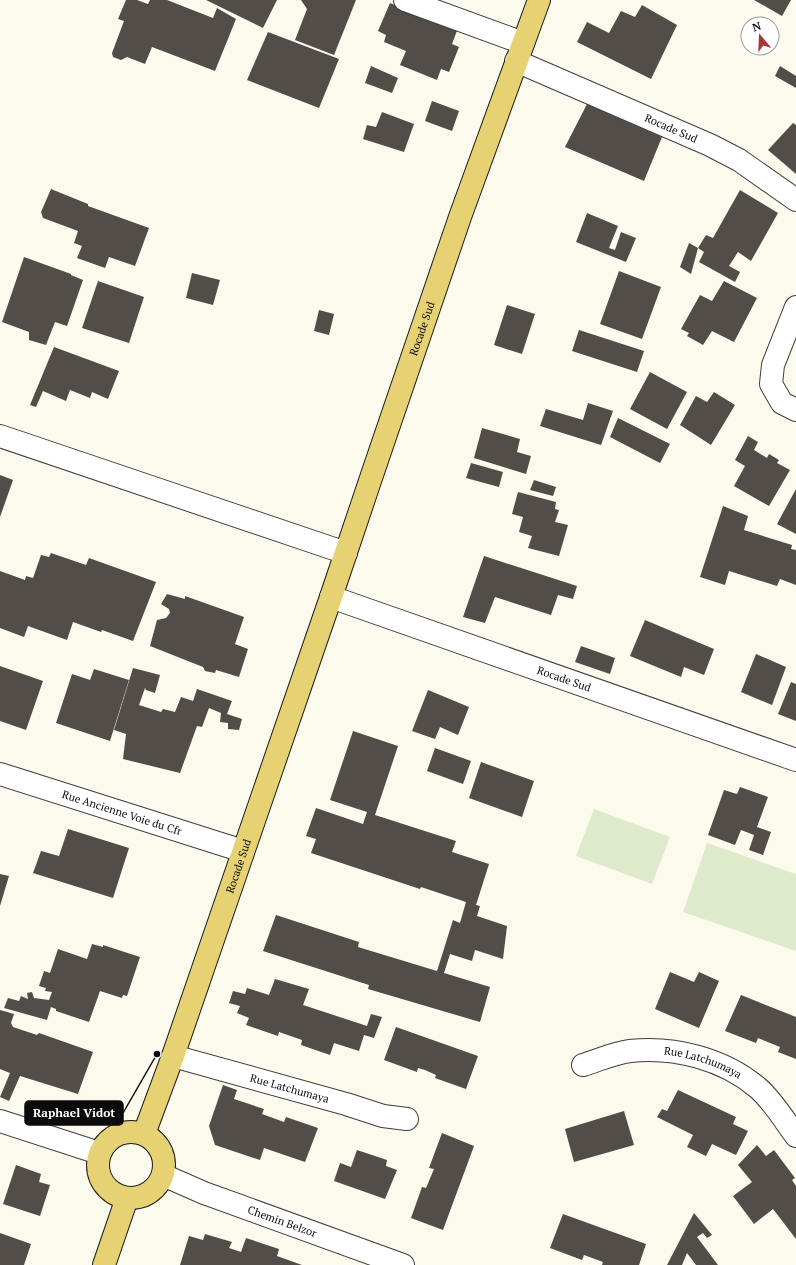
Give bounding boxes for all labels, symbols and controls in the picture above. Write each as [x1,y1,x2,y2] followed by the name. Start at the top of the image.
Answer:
[740,16,780,56] north arrow
[751,18,764,35] text: N
[642,111,700,146] street label: Rocade Sud
[406,300,438,358] street label: Rocade Sud
[535,663,593,695] street label: Rocade Sud
[60,787,184,838] street label: Rue Ancienne Voie du Cfr
[223,837,254,895] street label: Rocade Sud
[663,1044,745,1082] street label: Rue Latchumaya
[249,1071,331,1106] street label: Rue Latchumaya
[25,1101,123,1125] callout: Raphael Vidot
[33,1105,115,1120] text: Raphael Vidot
[246,1202,319,1240] street label: Chemin Belzor

